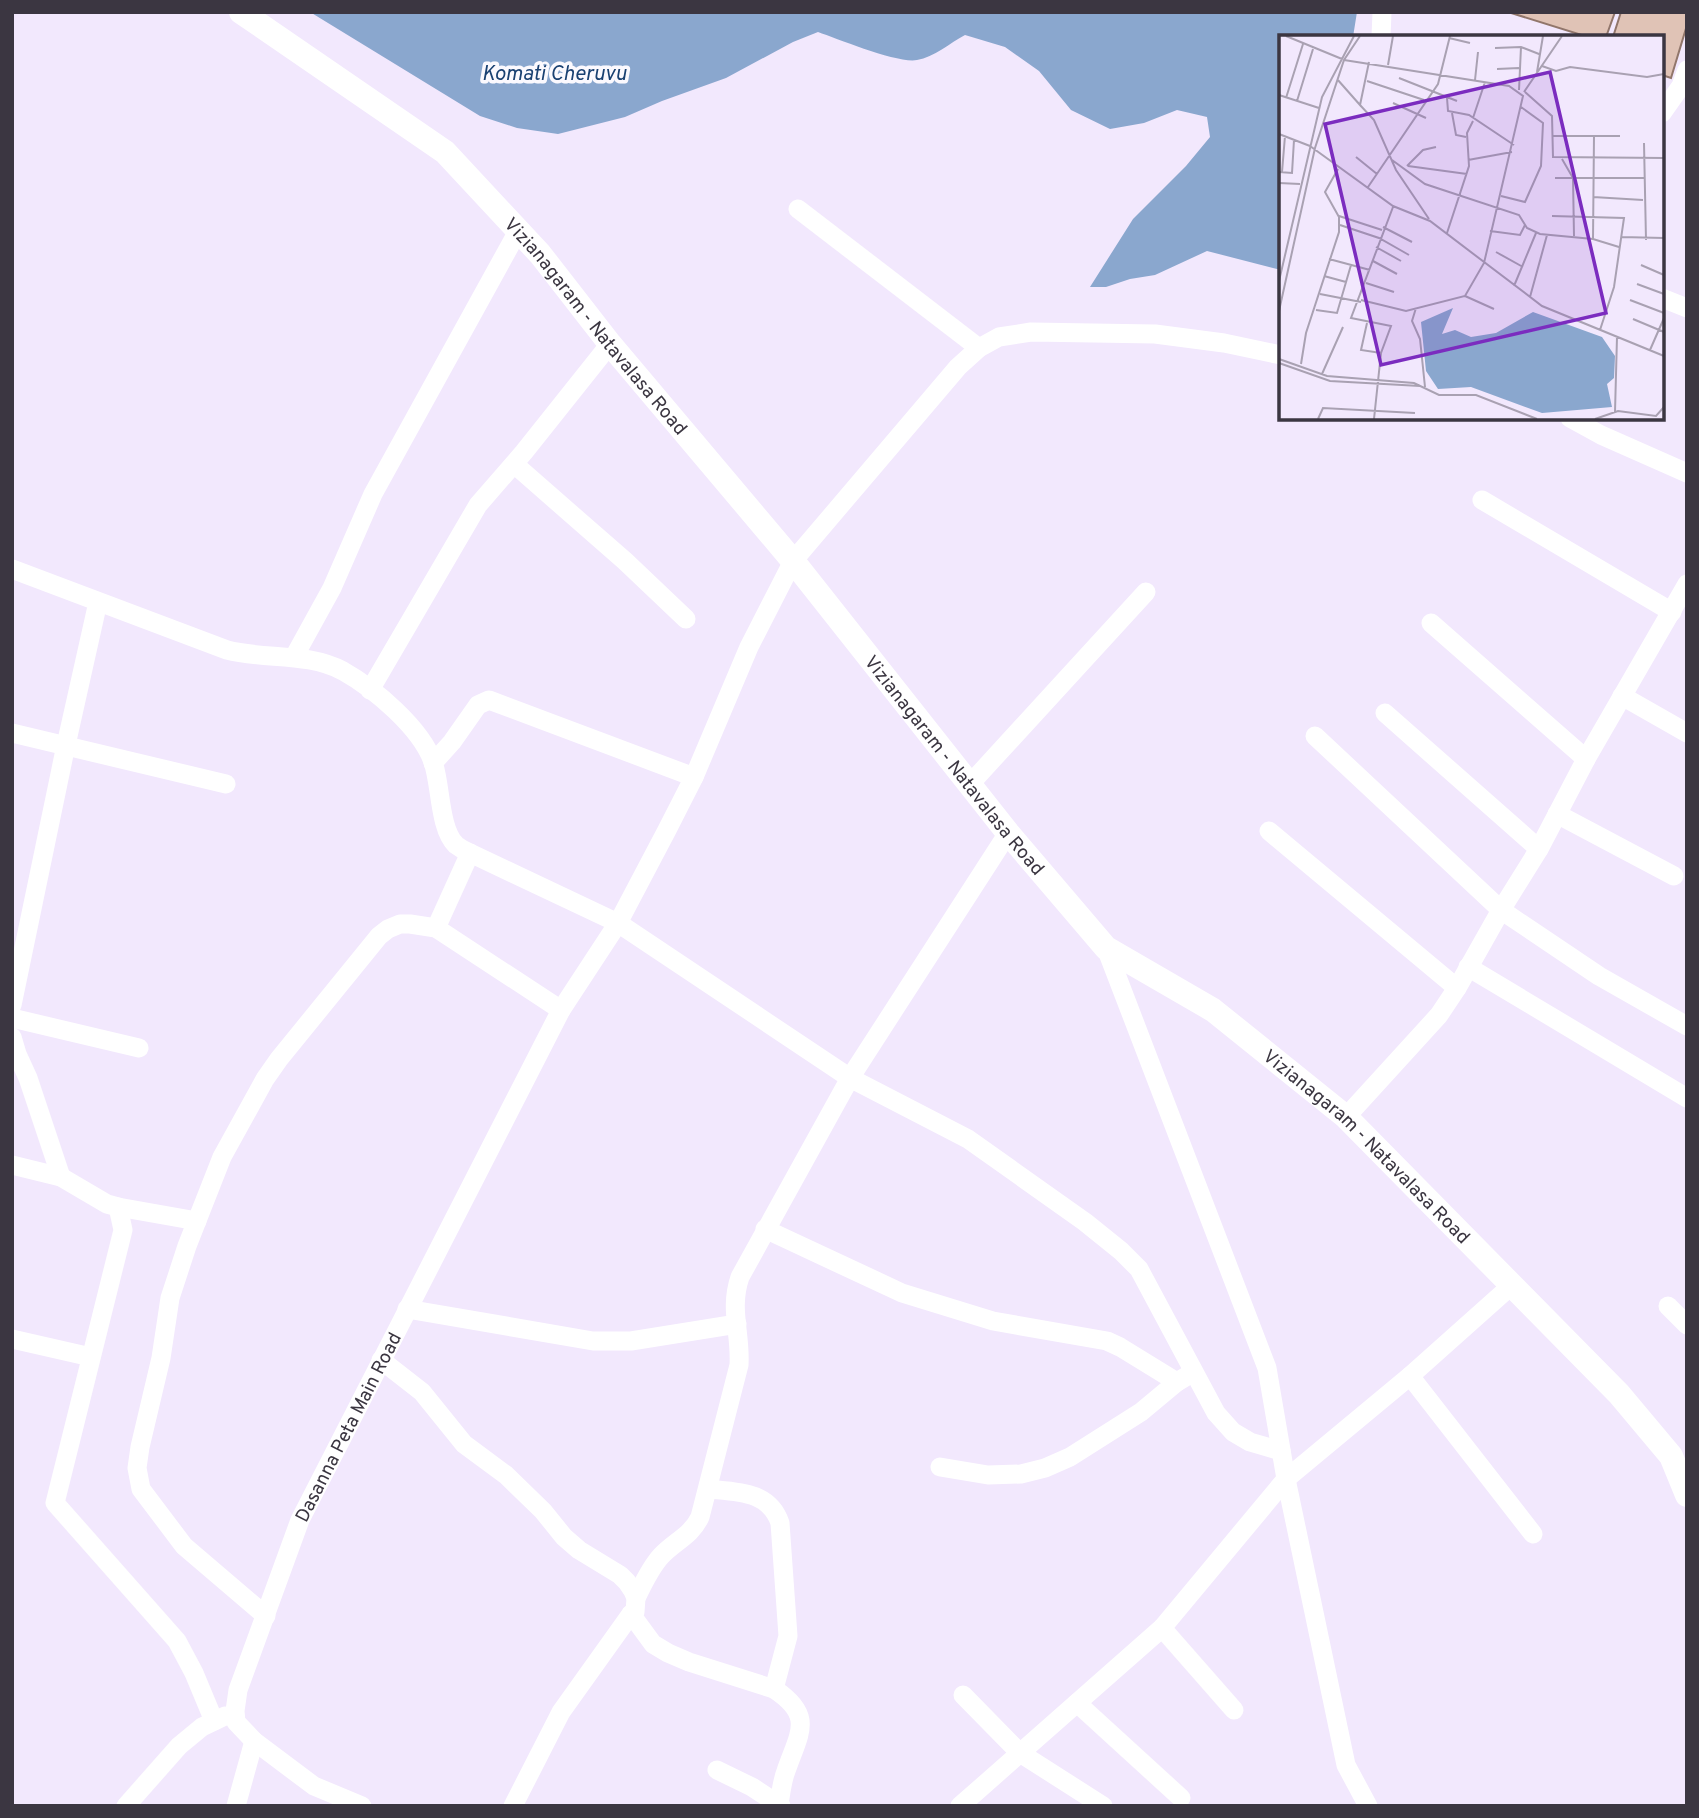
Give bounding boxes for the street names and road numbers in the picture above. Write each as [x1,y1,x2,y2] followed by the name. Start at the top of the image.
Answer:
[498,213,692,441] street label: Vizianagaram - Natavalasa Road
[858,651,1049,881] street label: Vizianagaram - Natavalasa Road
[1257,1045,1474,1250] street label: Vizianagaram - Natavalasa Road
[291,1329,408,1527] street label: Dasanna Peta Main Road

